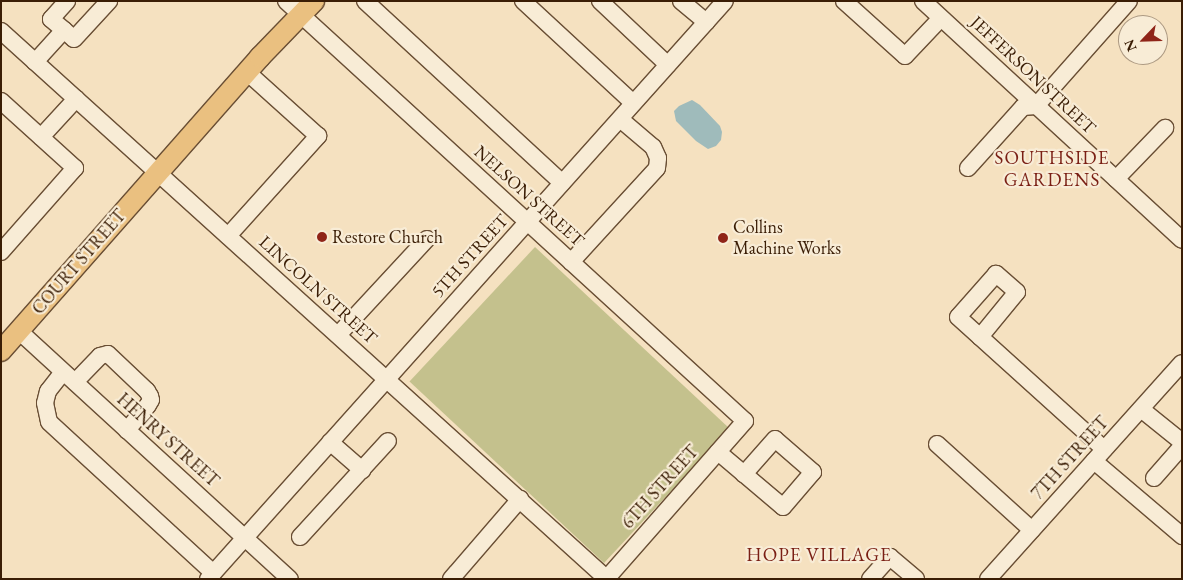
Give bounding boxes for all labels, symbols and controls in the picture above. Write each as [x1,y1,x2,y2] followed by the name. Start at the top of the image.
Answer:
[966,11,1100,139] street label: JEFFERSON STREET
[1118,15,1168,65] north arrow
[1120,37,1141,55] text: N
[470,141,588,251] street label: NELSON STREET
[993,147,1111,191] district label: SOUTHSIDE GARDENS
[28,205,130,319] street label: COURT STREET
[427,210,513,302] street label: 5TH STREET
[733,217,841,260] place label: Collins Machine Works
[332,226,443,248] place label: Restore Church
[255,231,381,349] street label: LINCOLN STREET
[316,231,328,243] marker: Restore Church
[717,232,729,244] marker: Collins Machine Works
[112,388,224,492] street label: HENRY STREET
[1027,412,1113,504] street label: 7TH STREET
[617,441,703,533] street label: 6TH STREET
[745,544,893,566] district label: HOPE VILLAGE

